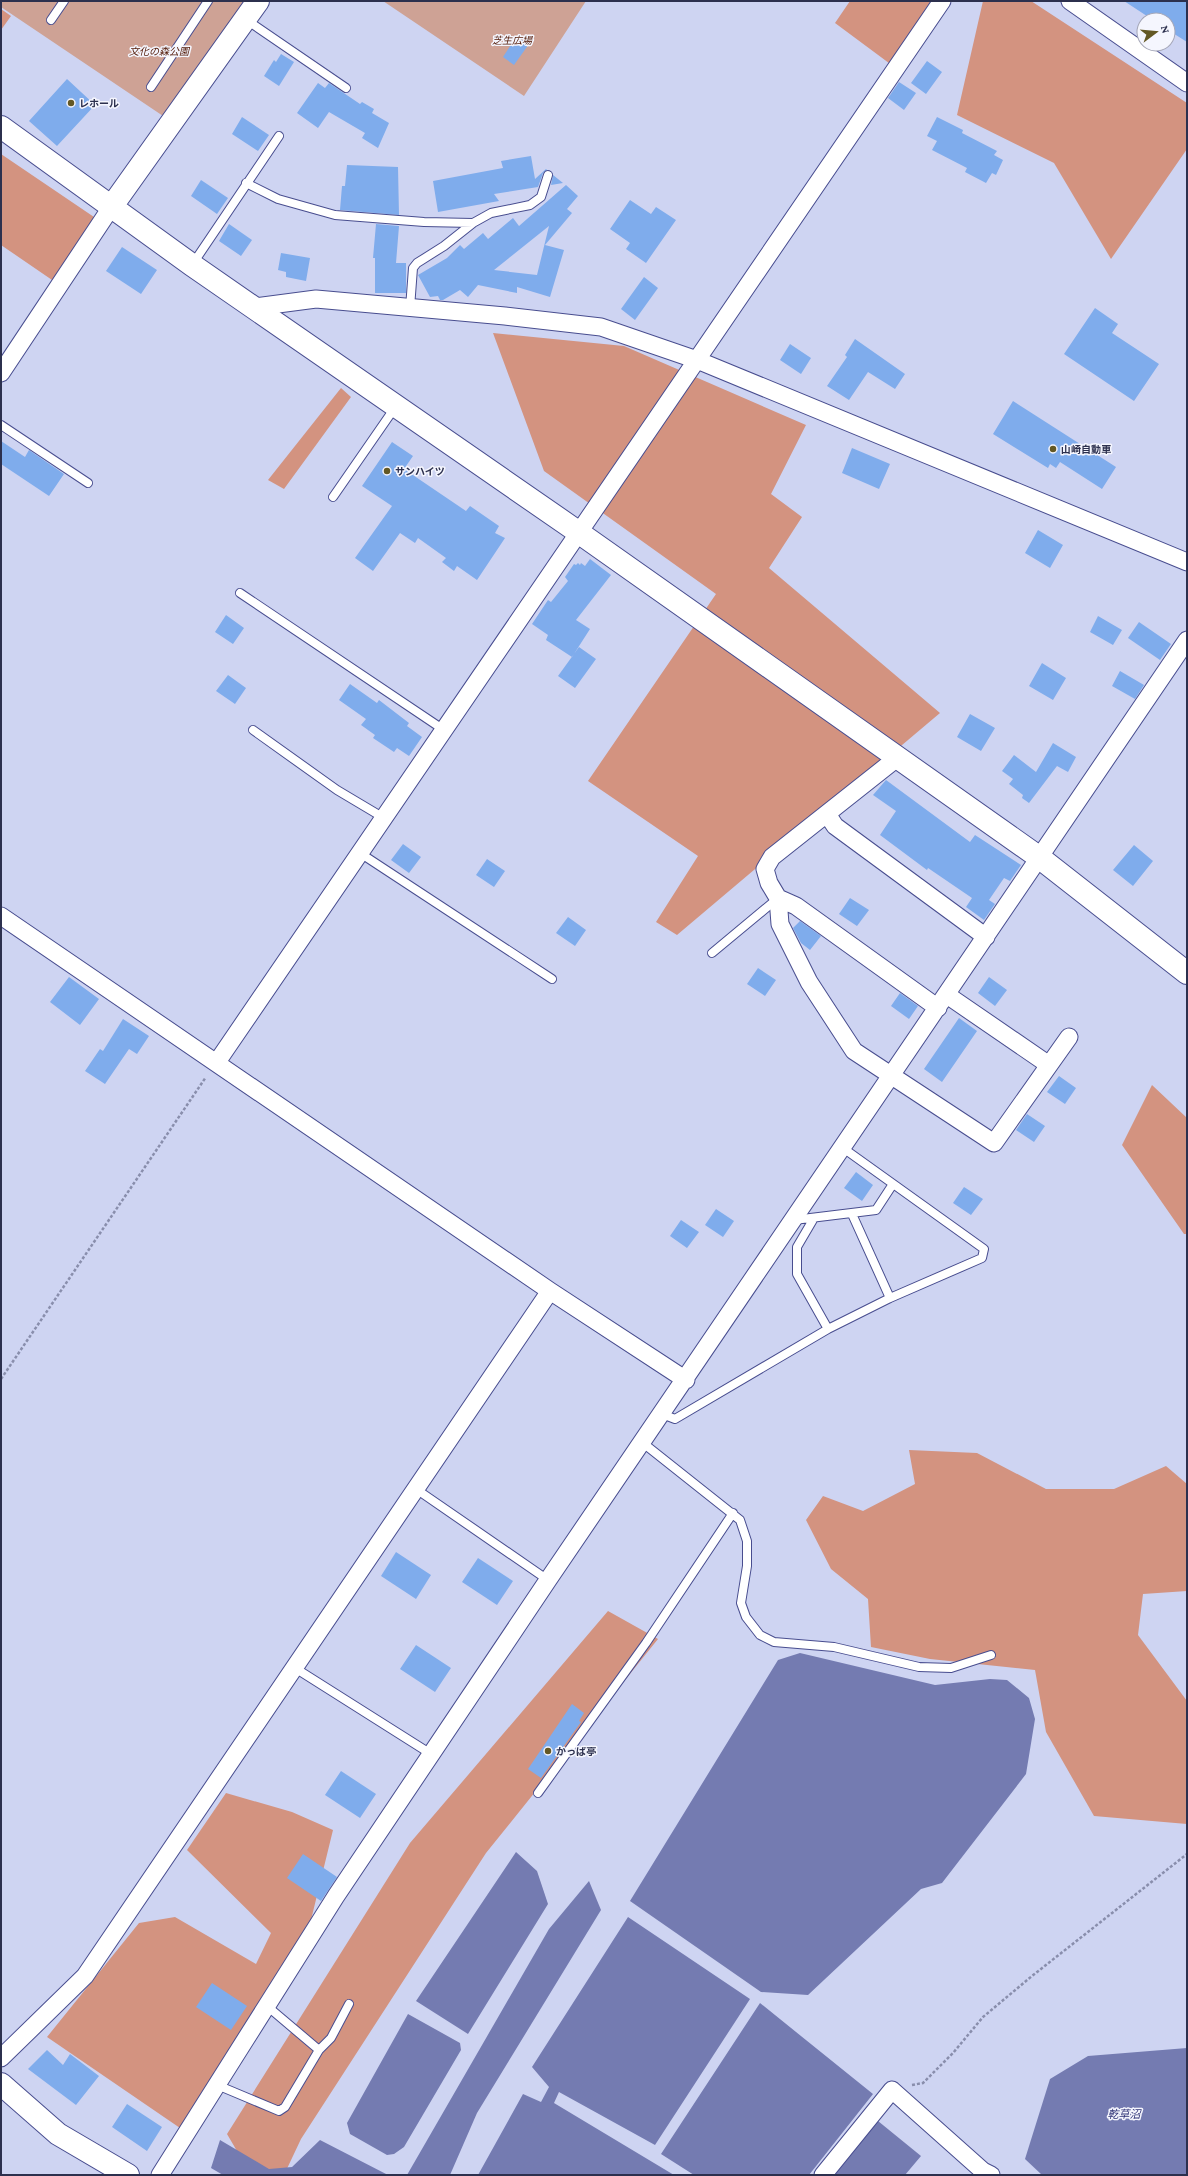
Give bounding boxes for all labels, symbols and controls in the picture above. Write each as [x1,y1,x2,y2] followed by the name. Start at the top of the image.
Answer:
[1136,12,1176,52] north arrow
[1159,24,1173,35] text: N
[492,35,533,46] park label: 芝生広場
[129,46,191,57] park label: 文化の森公園
[66,98,76,108] marker: レホール
[79,98,119,109] place label: レホール
[1048,444,1058,454] marker: 山崎自動車
[1061,444,1111,455] place label: 山崎自動車
[382,466,392,476] marker: サンハイツ
[395,466,445,477] place label: サンハイツ
[543,1746,553,1756] marker: かっぱ亭
[556,1746,596,1757] place label: かっぱ亭
[1108,2108,1142,2120] water label: 乾草沼

